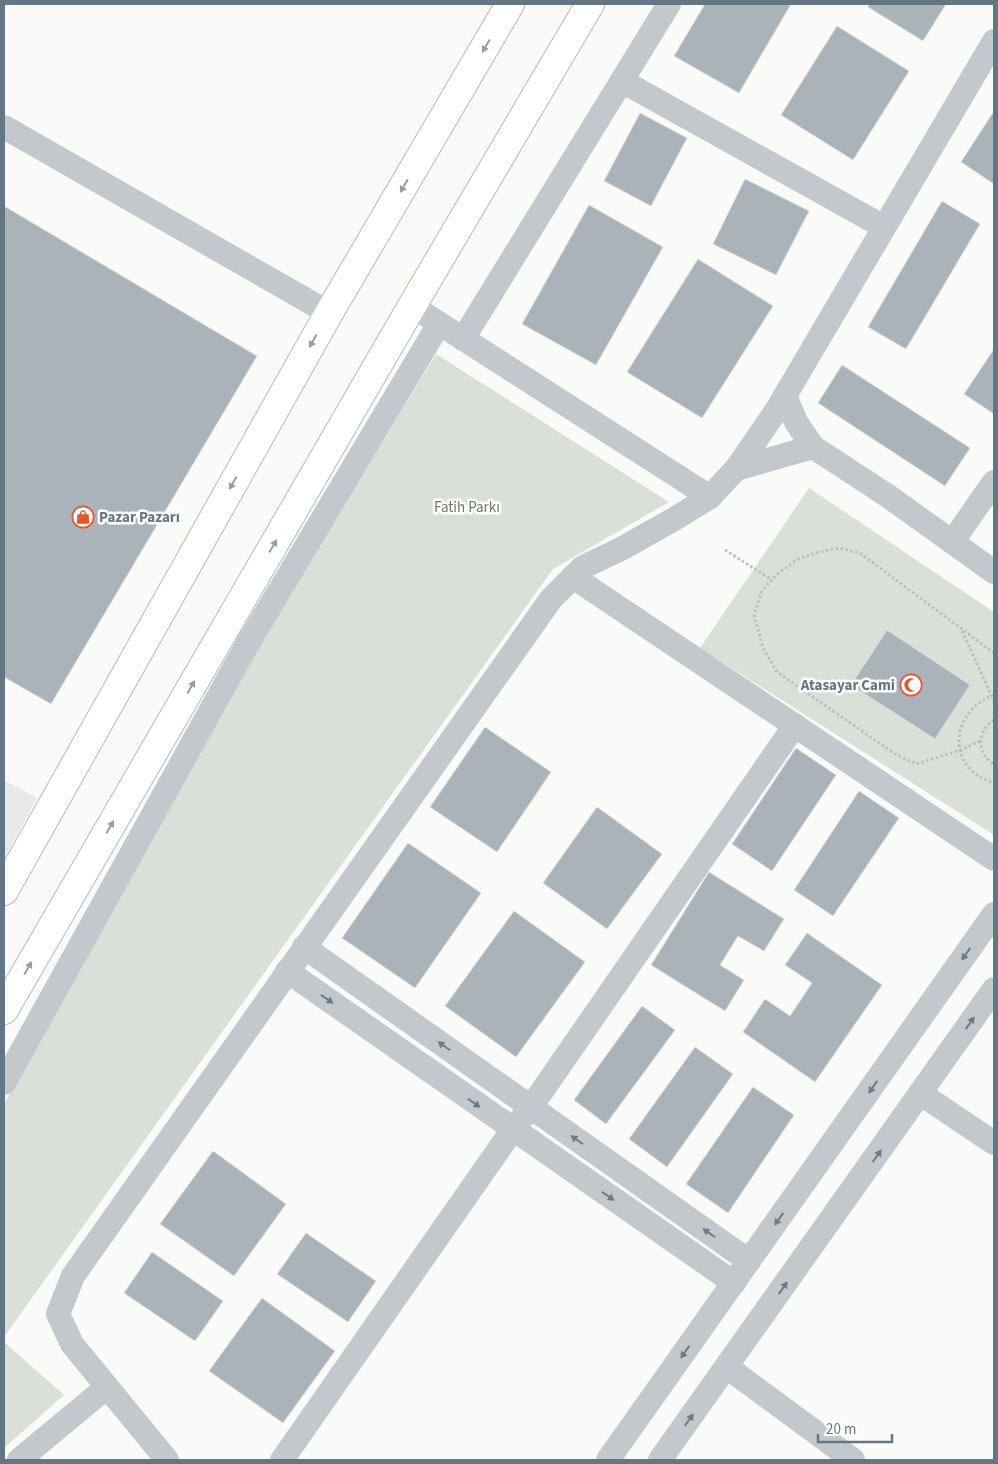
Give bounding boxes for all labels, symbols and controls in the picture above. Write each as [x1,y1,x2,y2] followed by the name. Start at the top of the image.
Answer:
[481,39,490,52] one-way arrow
[399,179,408,192] one-way arrow
[309,334,317,349] one-way arrow
[229,476,238,490] one-way arrow
[434,497,500,518] park label: Fatih Parkı
[71,505,95,529] shop icon: Pazar Pazarı
[99,507,180,528] place label: Pazar Pazarı
[268,539,277,553] one-way arrow
[899,673,923,697] mosque icon: Atasayar Cami
[800,675,895,696] place label: Atasayar Cami
[187,680,196,693] one-way arrow
[105,821,114,834] one-way arrow
[961,947,971,961] one-way arrow
[24,961,33,974] one-way arrow
[320,994,334,1004] one-way arrow
[965,1016,975,1030] one-way arrow
[437,1041,451,1051] one-way arrow
[868,1080,878,1094] one-way arrow
[468,1097,481,1107] one-way arrow
[570,1135,583,1145] one-way arrow
[872,1149,882,1162] one-way arrow
[601,1191,614,1201] one-way arrow
[774,1213,784,1226] one-way arrow
[702,1228,716,1238] one-way arrow
[778,1281,788,1295] one-way arrow
[680,1345,690,1359] one-way arrow
[818,1412,892,1444] scale bar
[683,1414,693,1427] one-way arrow
[826,1419,856,1440] text: 20 m

